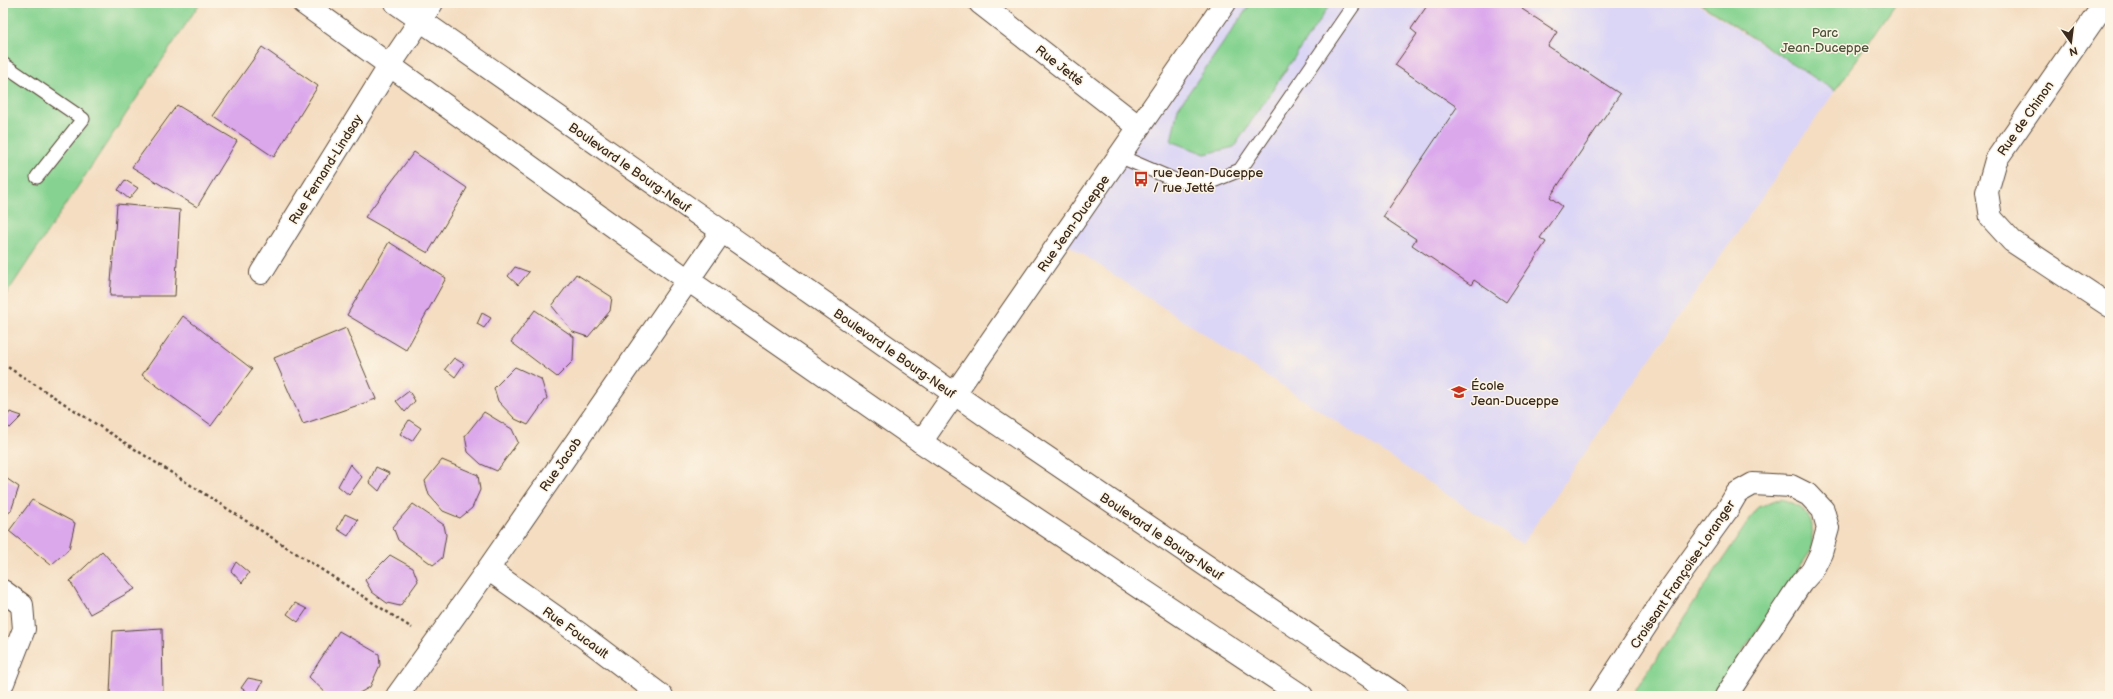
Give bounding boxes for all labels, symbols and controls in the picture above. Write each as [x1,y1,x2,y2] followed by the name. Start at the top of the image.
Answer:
[2051,22,2091,62] north arrow
[1781,25,1869,56] park label: Parc Jean-Duceppe
[1032,42,1087,90] street label: Rue Jetté
[2068,44,2079,59] text: N
[1994,78,2058,159] street label: Rue de Chinon
[286,111,366,227] street label: Rue Fernand-Lindsay
[565,120,694,216] street label: Boulevard le Bourg-Neuf
[1153,165,1264,196] place label: rue Jean-Duceppe / rue Jetté
[1132,170,1150,188] bus stop icon: rue Jean-Duceppe / rue Jetté
[1034,172,1113,275] street label: Rue Jean-Duceppe
[830,306,959,402] street label: Boulevard le Bourg-Neuf
[1471,378,1559,409] place label: École Jean-Duceppe
[1450,383,1468,401] school or university icon: École Jean-Duceppe
[536,434,585,495] street label: Rue Jacob
[1097,489,1226,584] street label: Boulevard le Bourg-Neuf
[1627,497,1739,652] street label: Croissant Françoise-Loranger
[539,603,612,662] street label: Rue Foucault

